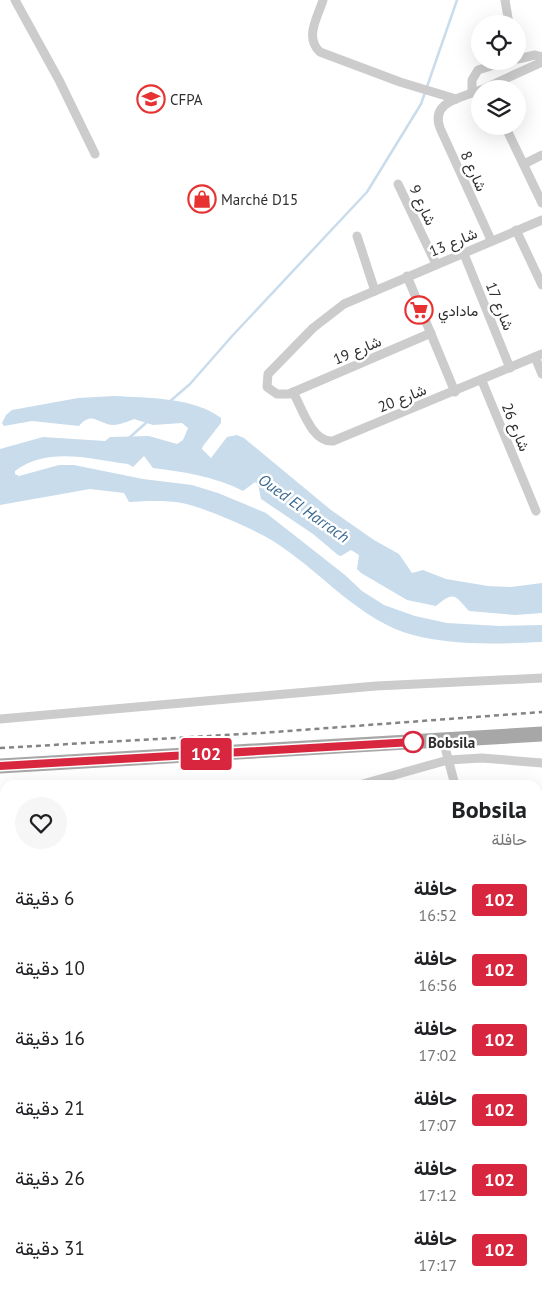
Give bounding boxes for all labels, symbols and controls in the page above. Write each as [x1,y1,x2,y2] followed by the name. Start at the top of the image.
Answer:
[471,15,526,135] map controls
[471,15,526,70] button: locate
[471,80,526,135] button: layers
[136,84,166,114] school or university icon: CFPA
[170,90,203,109] place label: CFPA
[455,148,491,195] street label: شارع 8
[404,182,441,229] street label: شارع 9
[187,184,217,214] shop icon: Marché D15
[221,190,298,209] place label: Marché D15
[426,223,481,262] street label: شارع 13
[480,279,518,334] street label: شارع 17
[404,295,434,325] supermarket icon: مادادي
[438,301,478,324] place label: مادادي
[330,331,385,370] street label: شارع 19
[375,380,430,418] street label: شارع 20
[496,400,534,455] street label: شارع 26
[255,469,353,547] water label: Oued El Harrach
[402,731,424,753] marker: Bobsila
[428,733,475,752] place label: Bobsila
[177,738,235,770] line badge: 102
[191,742,221,765] text: 102
[452,794,527,825] text: Bobsila
[15,797,67,849] button: heart
[491,829,527,849] text: حافلة
[414,876,457,900] text: حافلة
[15,886,74,910] text: 6 دقيقة
[484,888,515,911] text: 102
[419,905,457,925] text: 16:52
[414,946,457,970] text: حافلة
[15,956,85,980] text: 10 دقيقة
[484,958,515,981] text: 102
[419,975,457,995] text: 16:56
[414,1016,457,1040] text: حافلة
[15,1026,85,1050] text: 16 دقيقة
[484,1028,515,1051] text: 102
[419,1045,457,1065] text: 17:02
[414,1086,457,1110] text: حافلة
[15,1096,85,1120] text: 21 دقيقة
[484,1098,515,1121] text: 102
[419,1115,457,1135] text: 17:07
[414,1156,457,1180] text: حافلة
[15,1166,85,1190] text: 26 دقيقة
[484,1168,515,1191] text: 102
[419,1185,457,1205] text: 17:12
[414,1226,457,1250] text: حافلة
[15,1236,85,1260] text: 31 دقيقة
[484,1238,515,1261] text: 102
[419,1255,457,1275] text: 17:17

